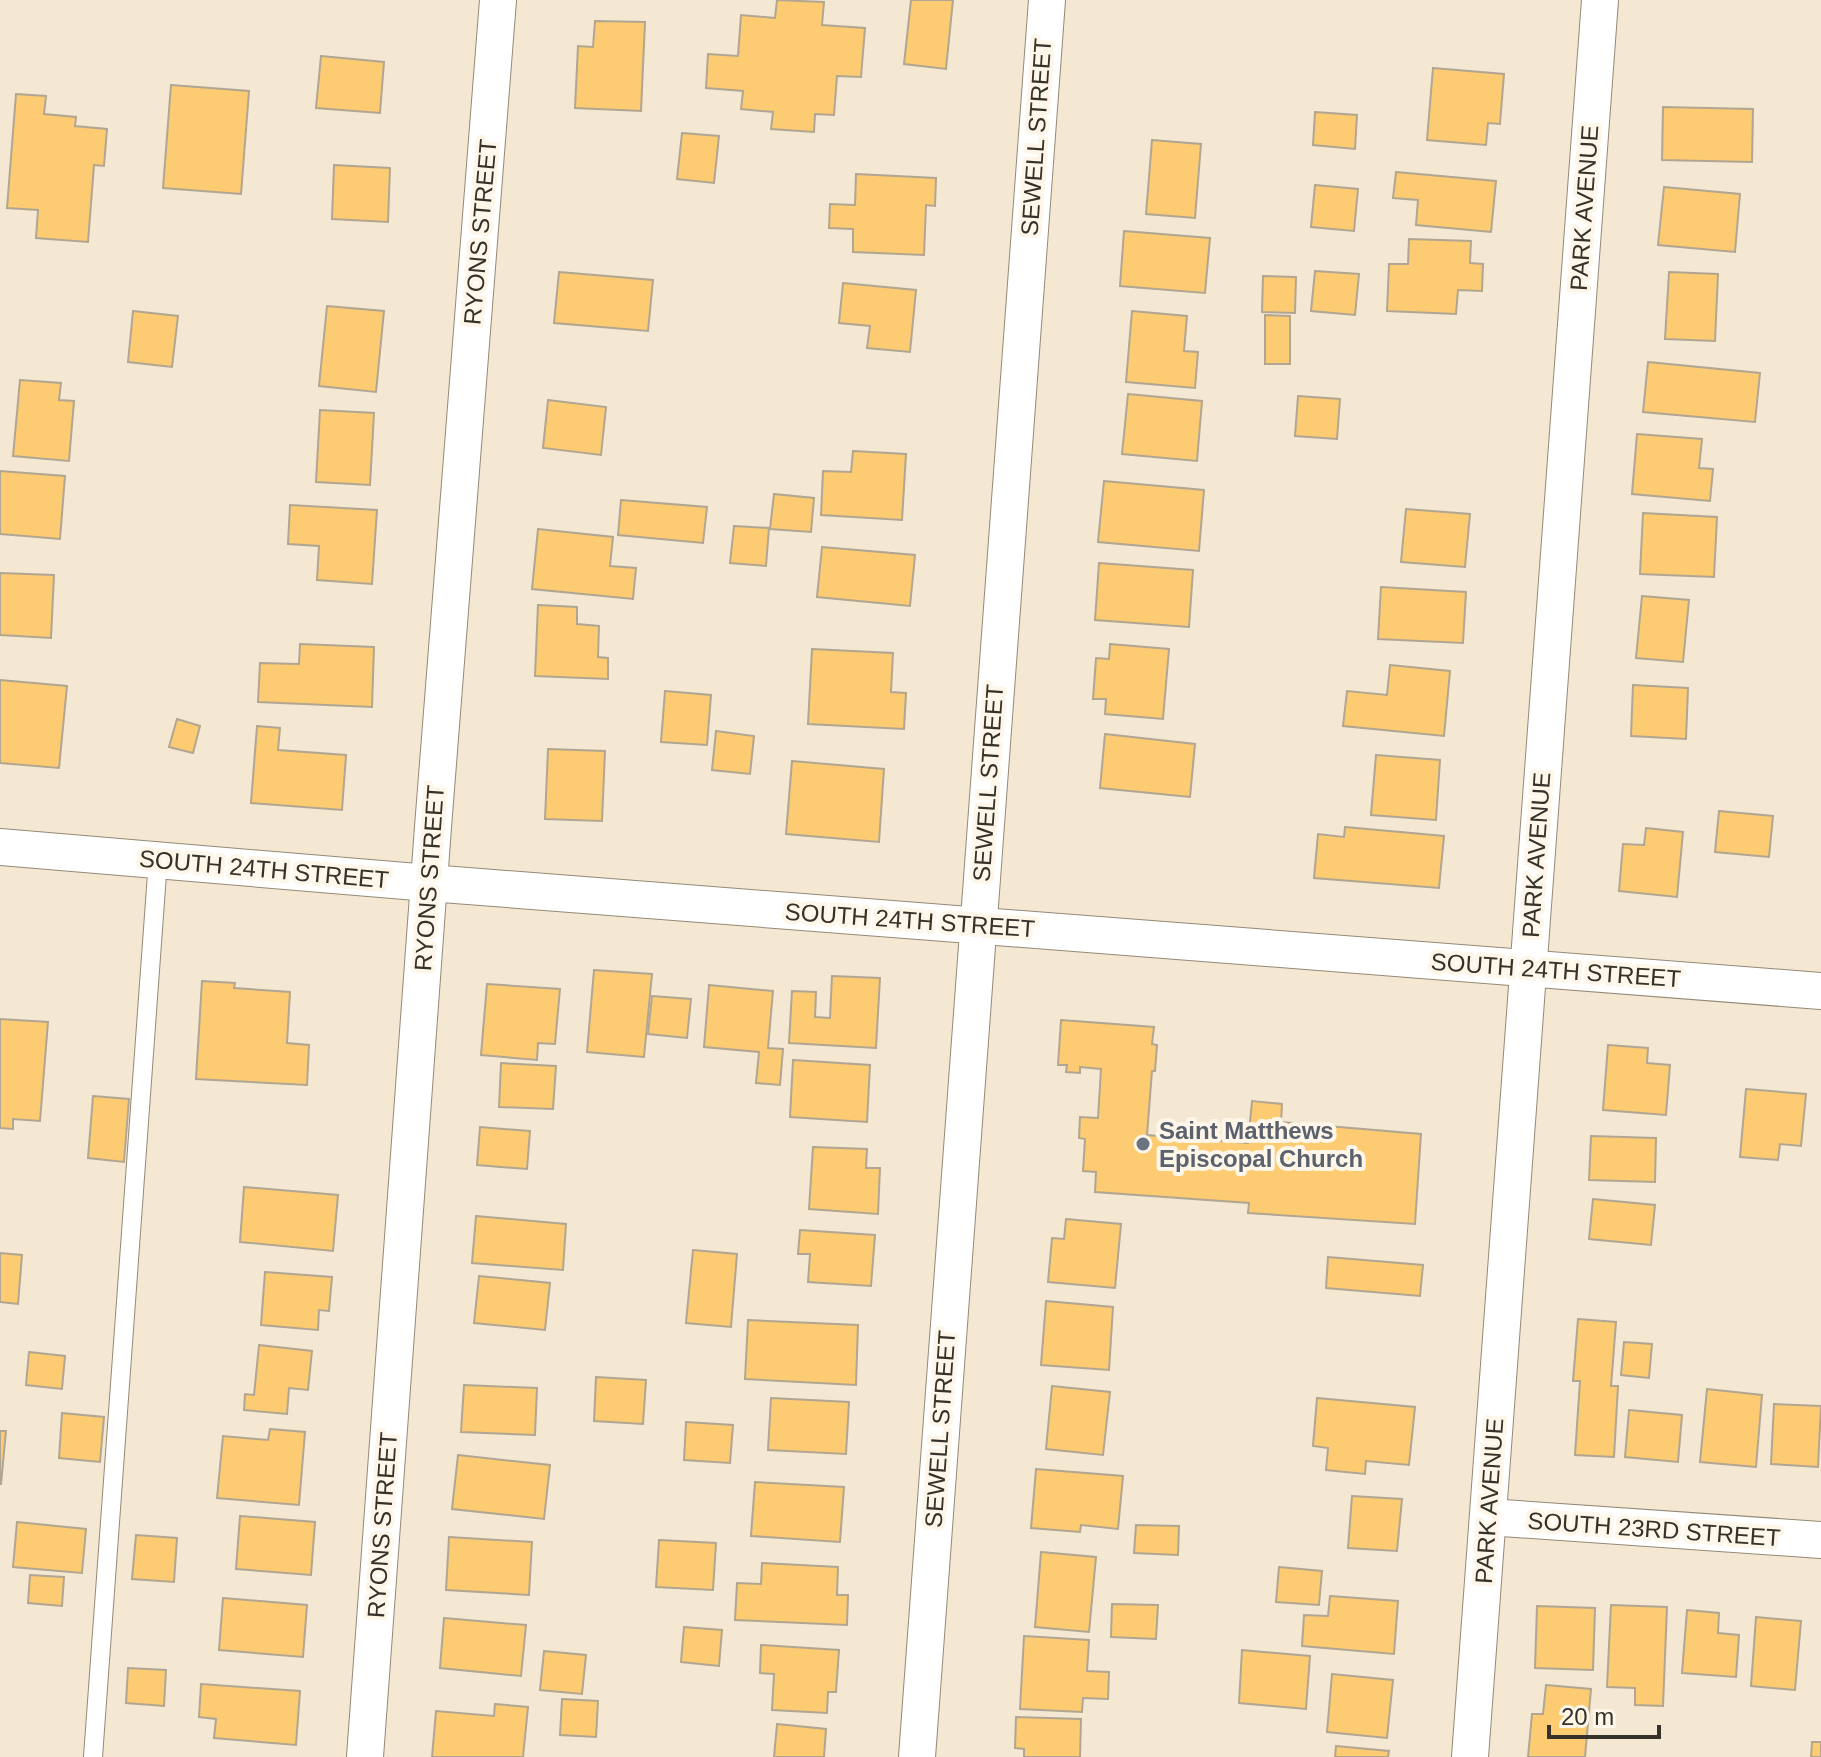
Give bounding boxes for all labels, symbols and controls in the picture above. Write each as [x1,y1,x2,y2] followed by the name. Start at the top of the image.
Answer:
[1016,37,1056,237] street label: SEWELL STREET
[1565,124,1603,292] street label: PARK AVENUE
[458,138,502,326] street label: RYONS STREET
[968,683,1008,883] street label: SEWELL STREET
[1517,771,1555,939] street label: PARK AVENUE
[409,784,449,972] street label: RYONS STREET
[138,845,390,893] street label: SOUTH 24TH STREET
[784,898,1036,942] street label: SOUTH 24TH STREET
[1430,948,1682,992] street label: SOUTH 24TH STREET
[1159,1117,1363,1172] place label: Saint Matthews Episcopal Church
[1134,1135,1152,1153] marker: Saint Matthews Episcopal Church
[920,1329,960,1529] street label: SEWELL STREET
[1470,1417,1508,1585] street label: PARK AVENUE
[362,1431,402,1619] street label: RYONS STREET
[1527,1507,1782,1551] street label: SOUTH 23RD STREET
[1549,1689,1659,1739] scale bar
[1561,1703,1614,1730] text: 20 m

